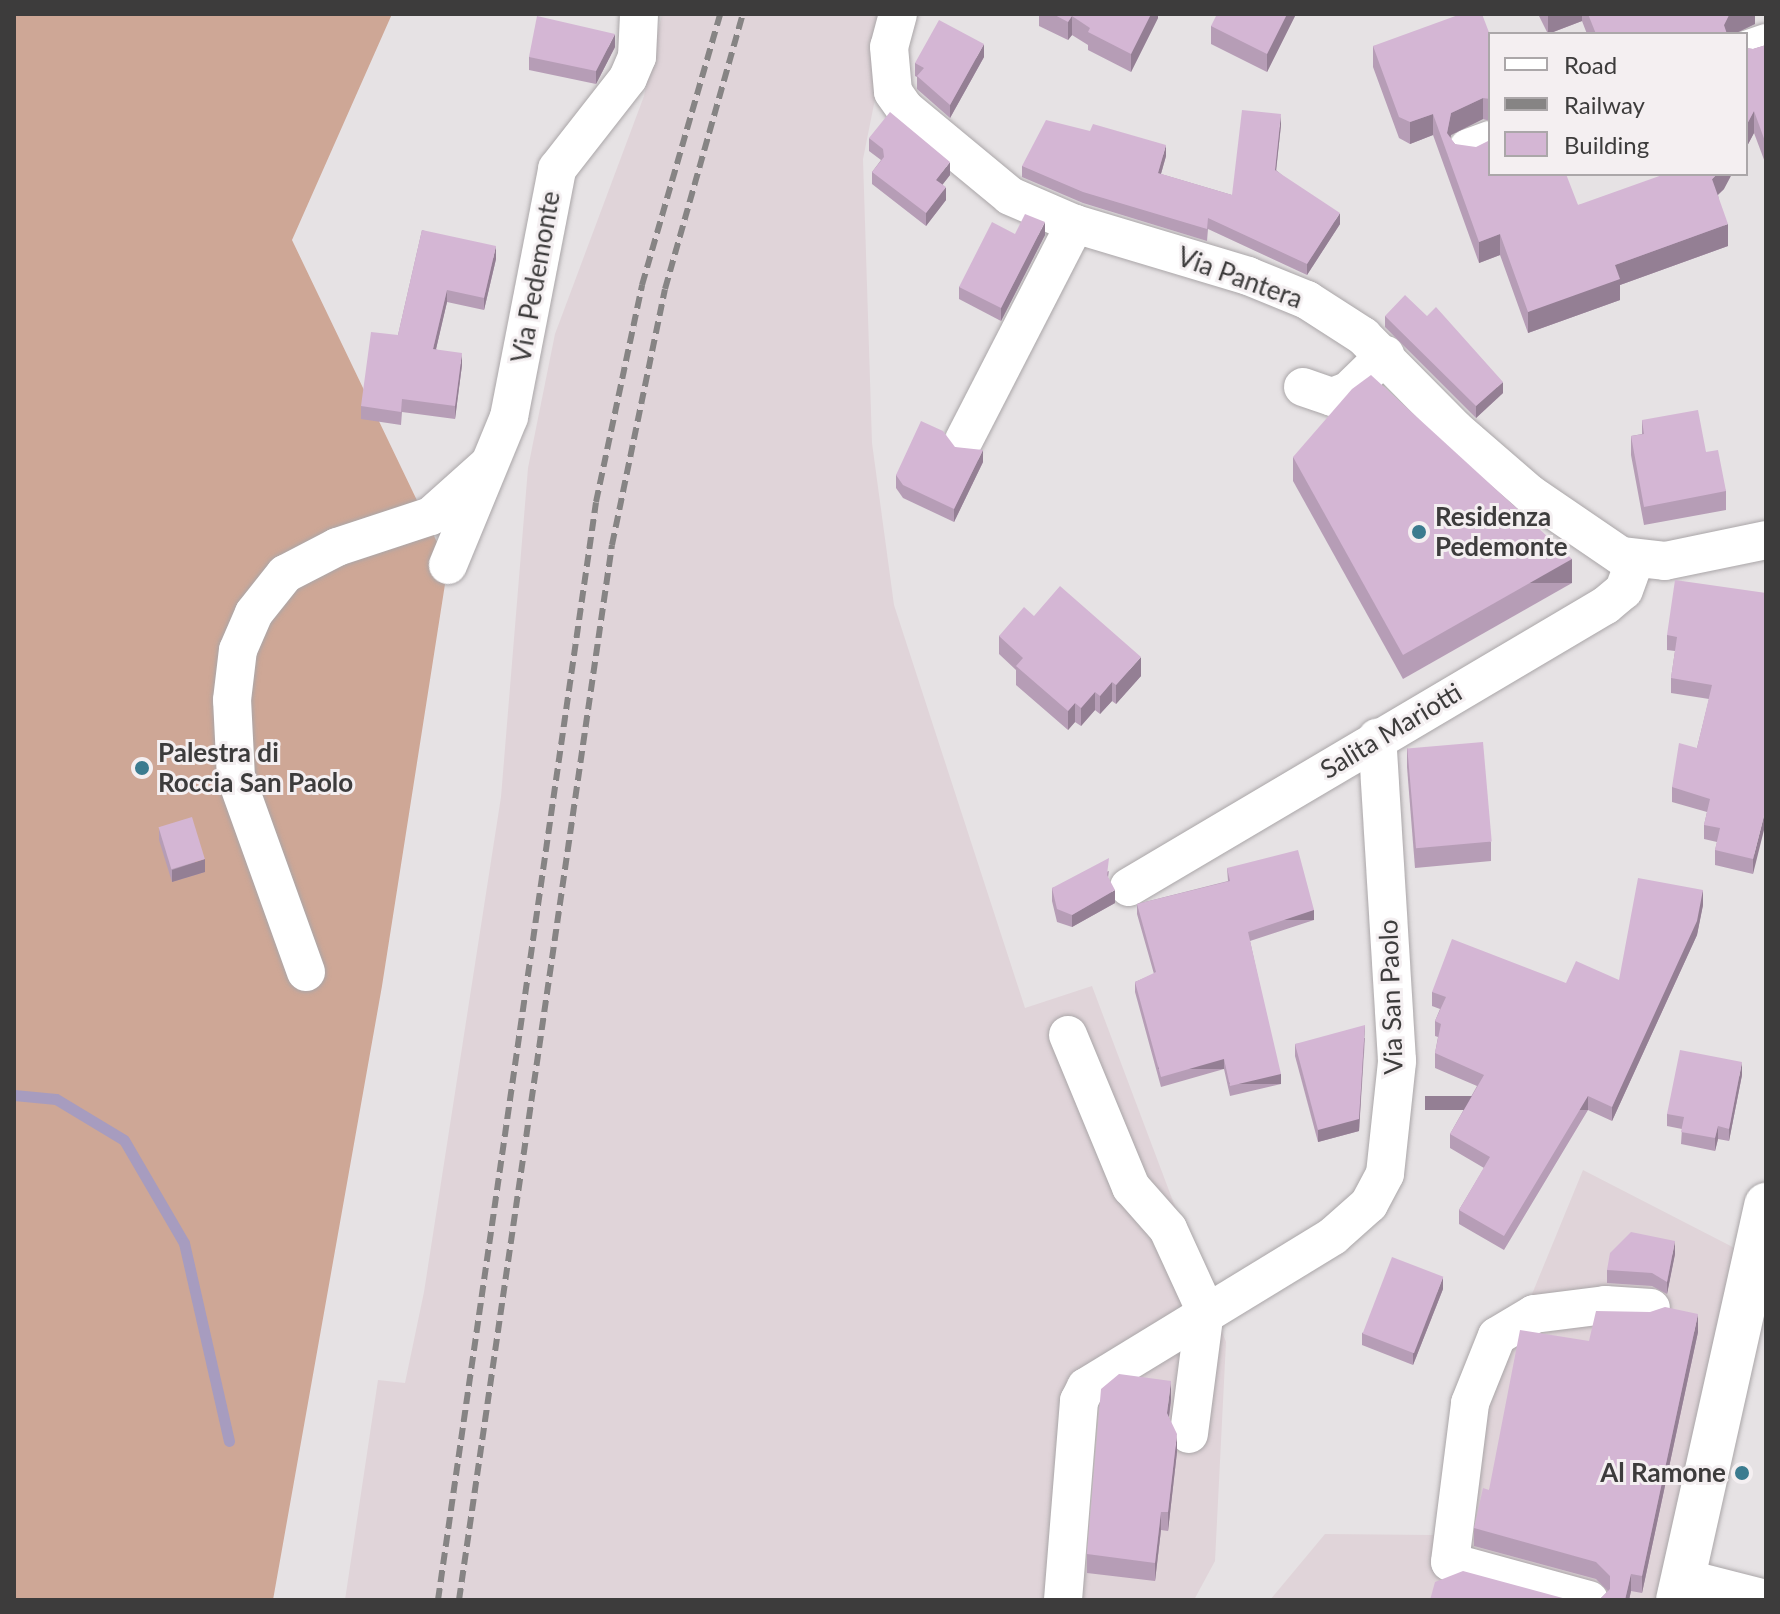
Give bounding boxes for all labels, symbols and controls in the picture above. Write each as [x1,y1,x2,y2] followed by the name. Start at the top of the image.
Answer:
[1488,32,1748,176] legend
[1564,50,1617,79] text: Road
[1564,90,1645,119] text: Railway
[1564,130,1649,159] text: Building
[506,189,566,365] street label: Via Pedemonte
[1173,241,1307,315] street label: Via Pantera
[1435,501,1568,562] place label: Residenza Pedemonte
[1410,523,1428,541] marker: Residenza Pedemonte
[1315,677,1467,785] street label: Salita Mariotti
[158,737,353,798] place label: Palestra di Roccia San Paolo
[133,759,151,777] marker: Palestra di Roccia San Paolo
[1373,919,1409,1075] street label: Via San Paolo
[1600,1457,1726,1489] place label: Al Ramone
[1733,1464,1751,1482] marker: Al Ramone

